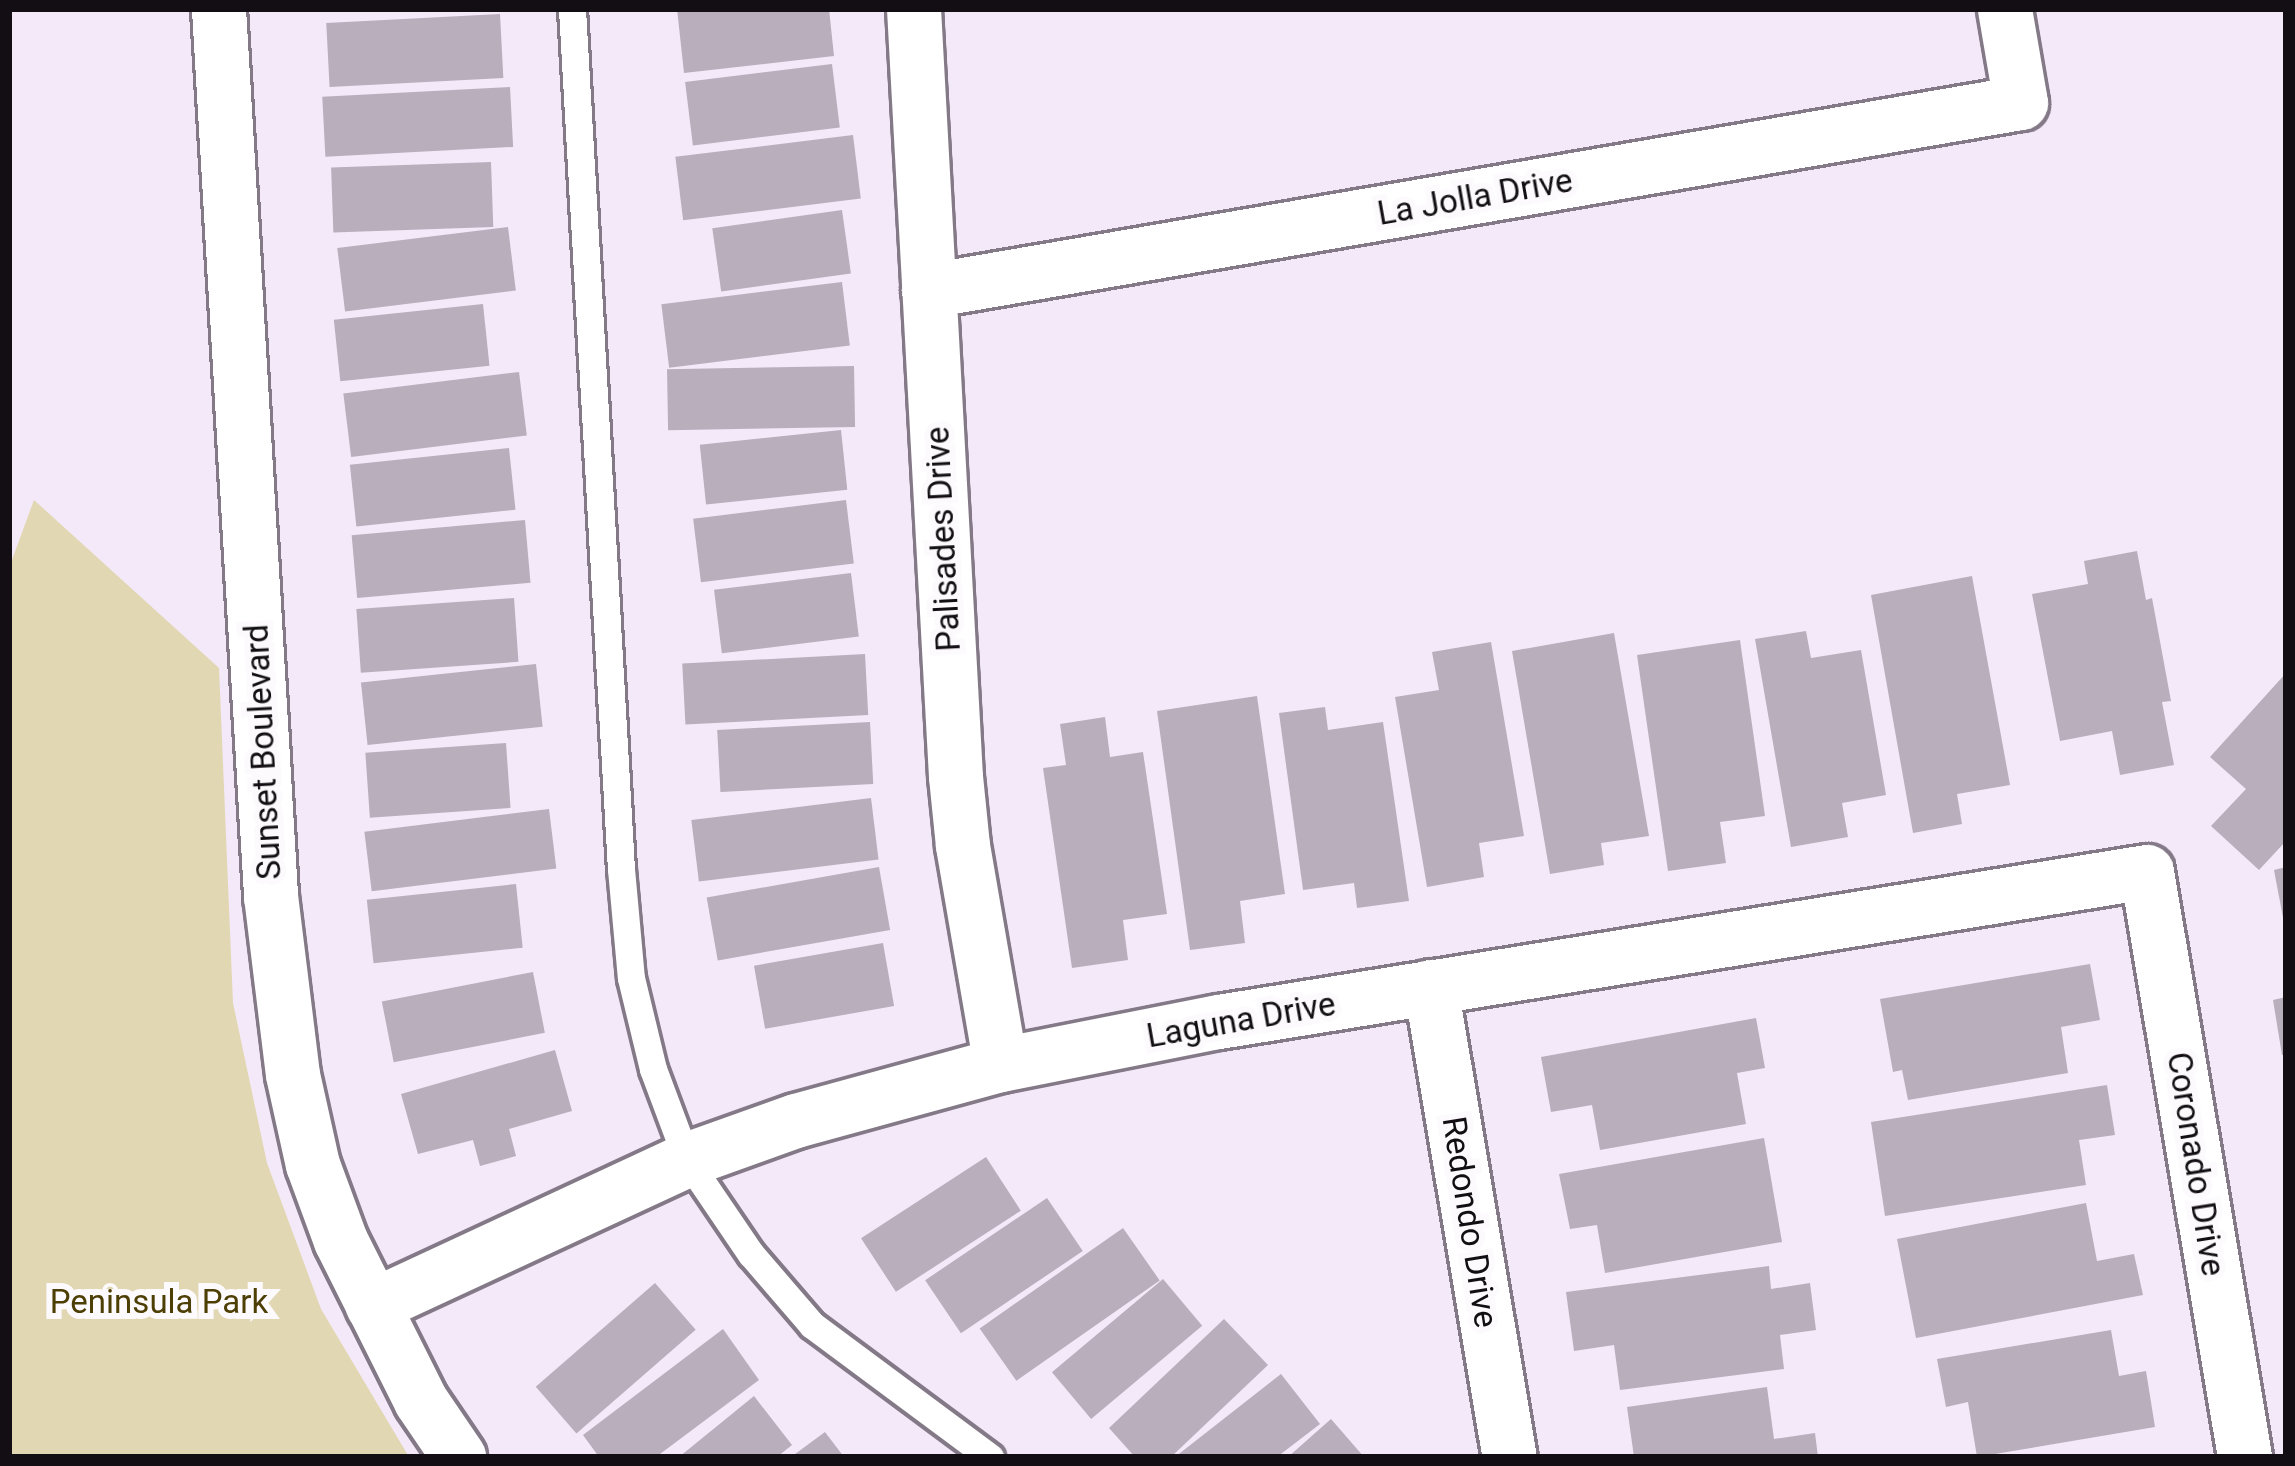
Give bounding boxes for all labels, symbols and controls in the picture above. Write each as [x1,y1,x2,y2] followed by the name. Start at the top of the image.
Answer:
[1374,160,1576,234] street label: La Jolla Drive
[917,426,969,652] street label: Palisades Drive
[237,623,289,881] street label: Sunset Boulevard
[1144,984,1338,1056] street label: Laguna Drive
[2159,1049,2233,1279] street label: Coronado Drive
[1434,1114,1506,1330] street label: Redondo Drive
[50,1282,268,1322] park label: Peninsula Park

